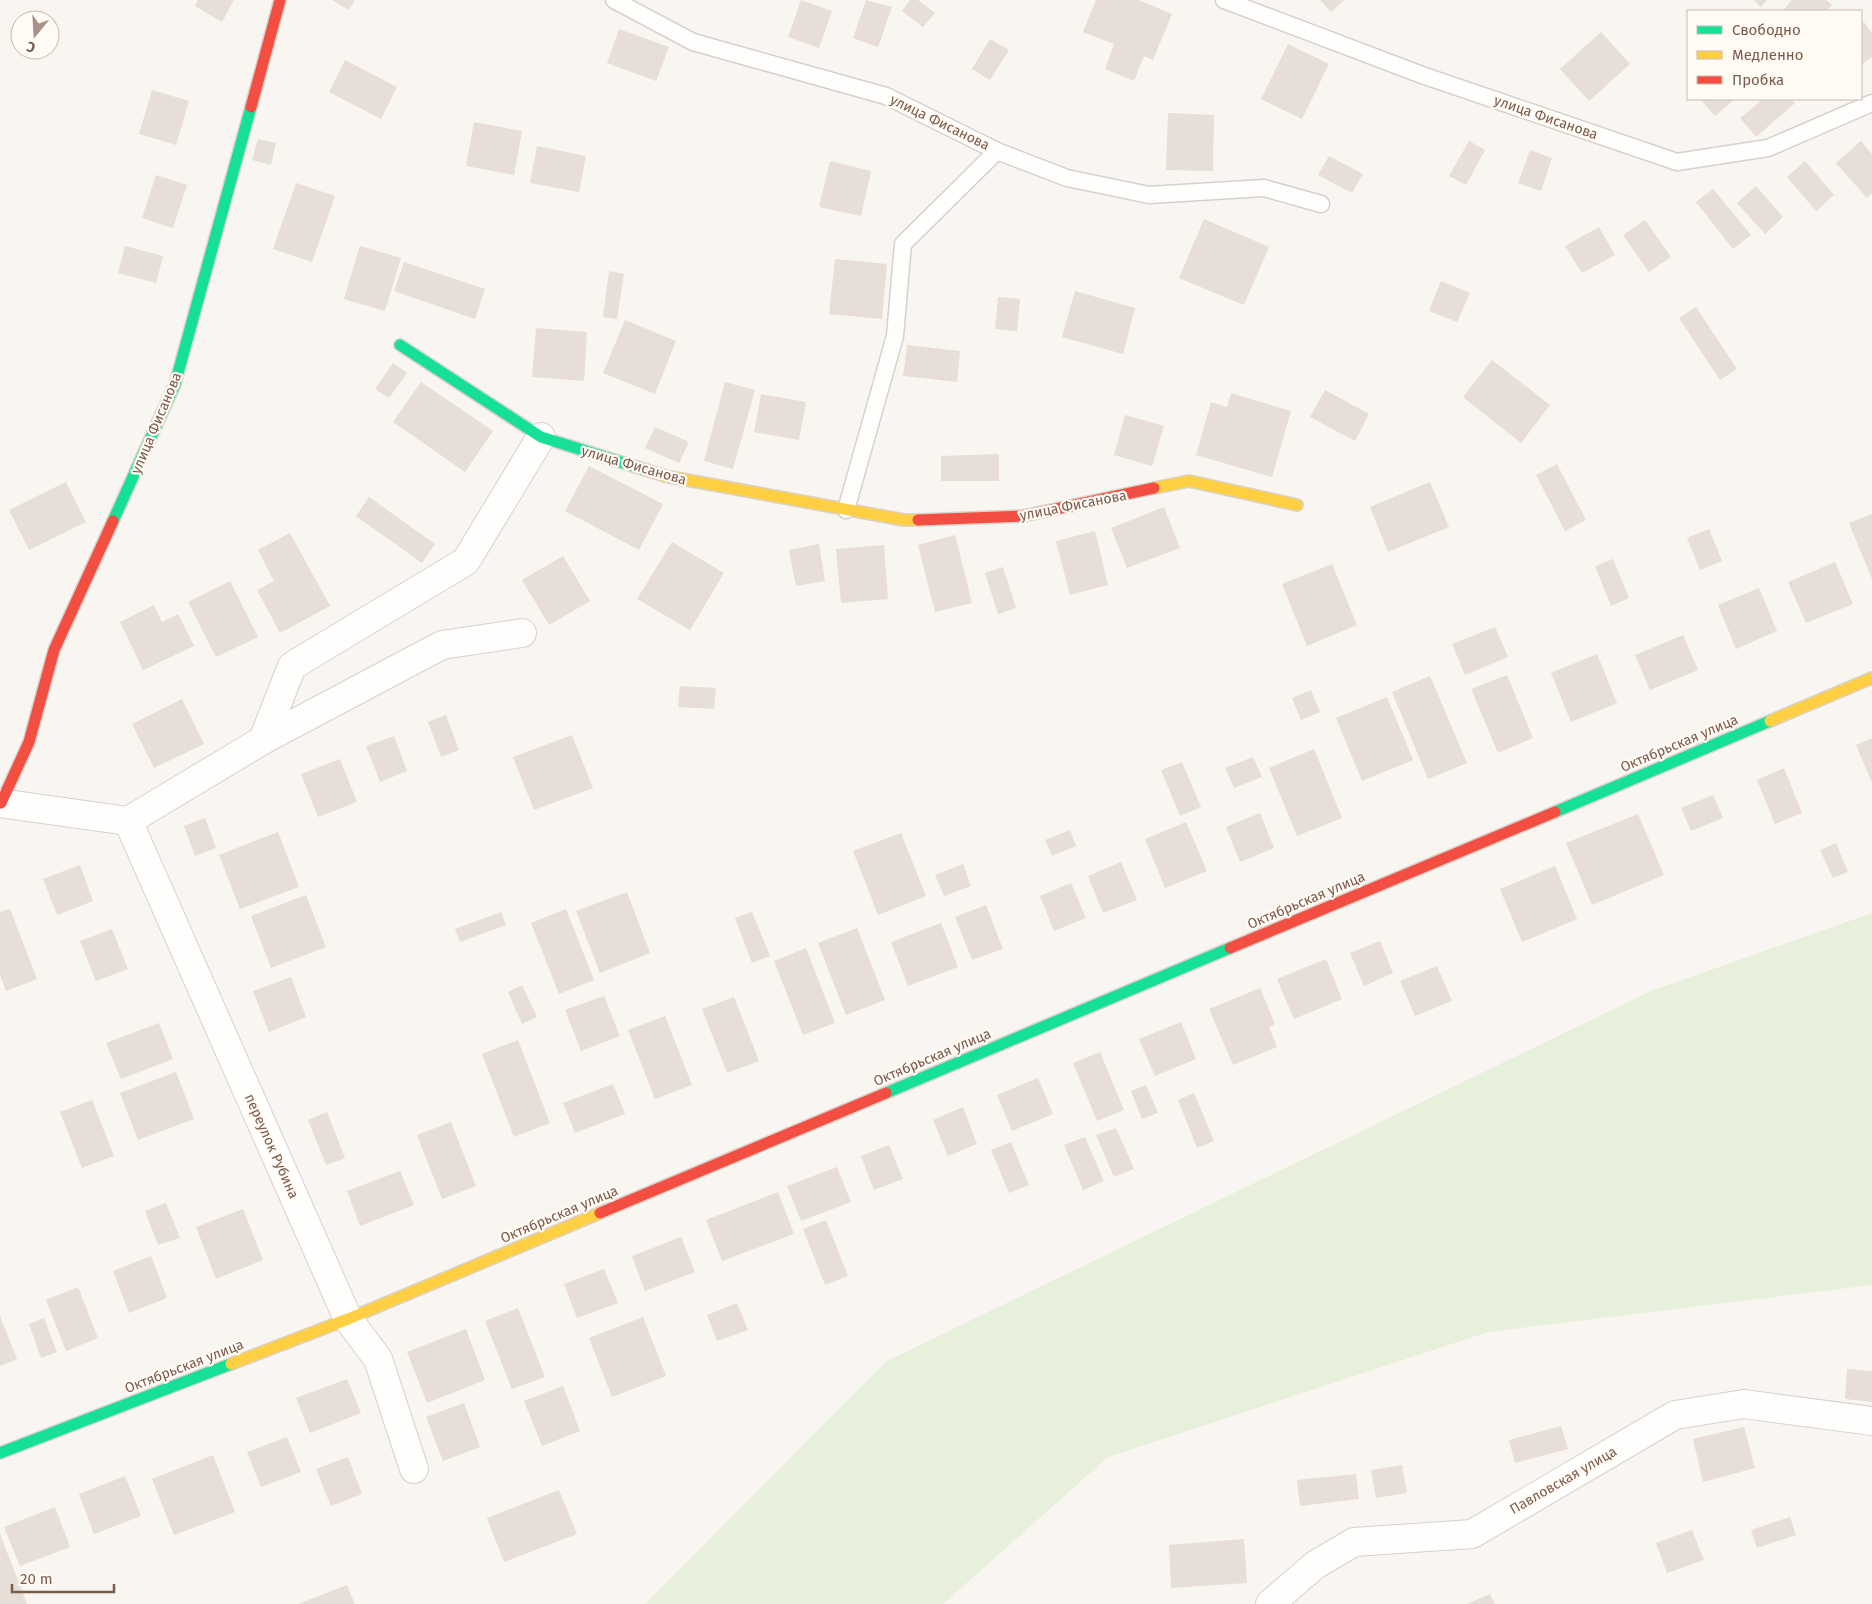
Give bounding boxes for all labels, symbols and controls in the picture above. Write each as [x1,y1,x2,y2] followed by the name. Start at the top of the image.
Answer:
[10,10,60,60] north arrow
[1687,10,1862,100] legend
[1732,21,1801,39] text: Свободно
[25,38,38,56] text: С
[1732,46,1804,64] text: Медленно
[1732,71,1784,89] text: Пробка
[887,91,992,154] street label: улица Фисанова
[1492,92,1600,143] street label: улица Фисанова
[127,370,186,477] street label: улица Фисанова
[579,442,688,489] street label: улица Фисанова
[1018,487,1128,524] street label: улица Фисанова
[1618,711,1741,776] street label: Октябрьская улица
[1245,868,1368,933] street label: Октябрьская улица
[871,1025,994,1090] street label: Октябрьская улица
[241,1091,302,1201] street label: переулок Рубина
[498,1182,621,1247] street label: Октябрьская улица
[122,1336,246,1397] street label: Октябрьская улица
[1507,1443,1620,1518] street label: Павловская улица
[12,1562,115,1594] scale bar
[20,1570,53,1588] text: 20 m

